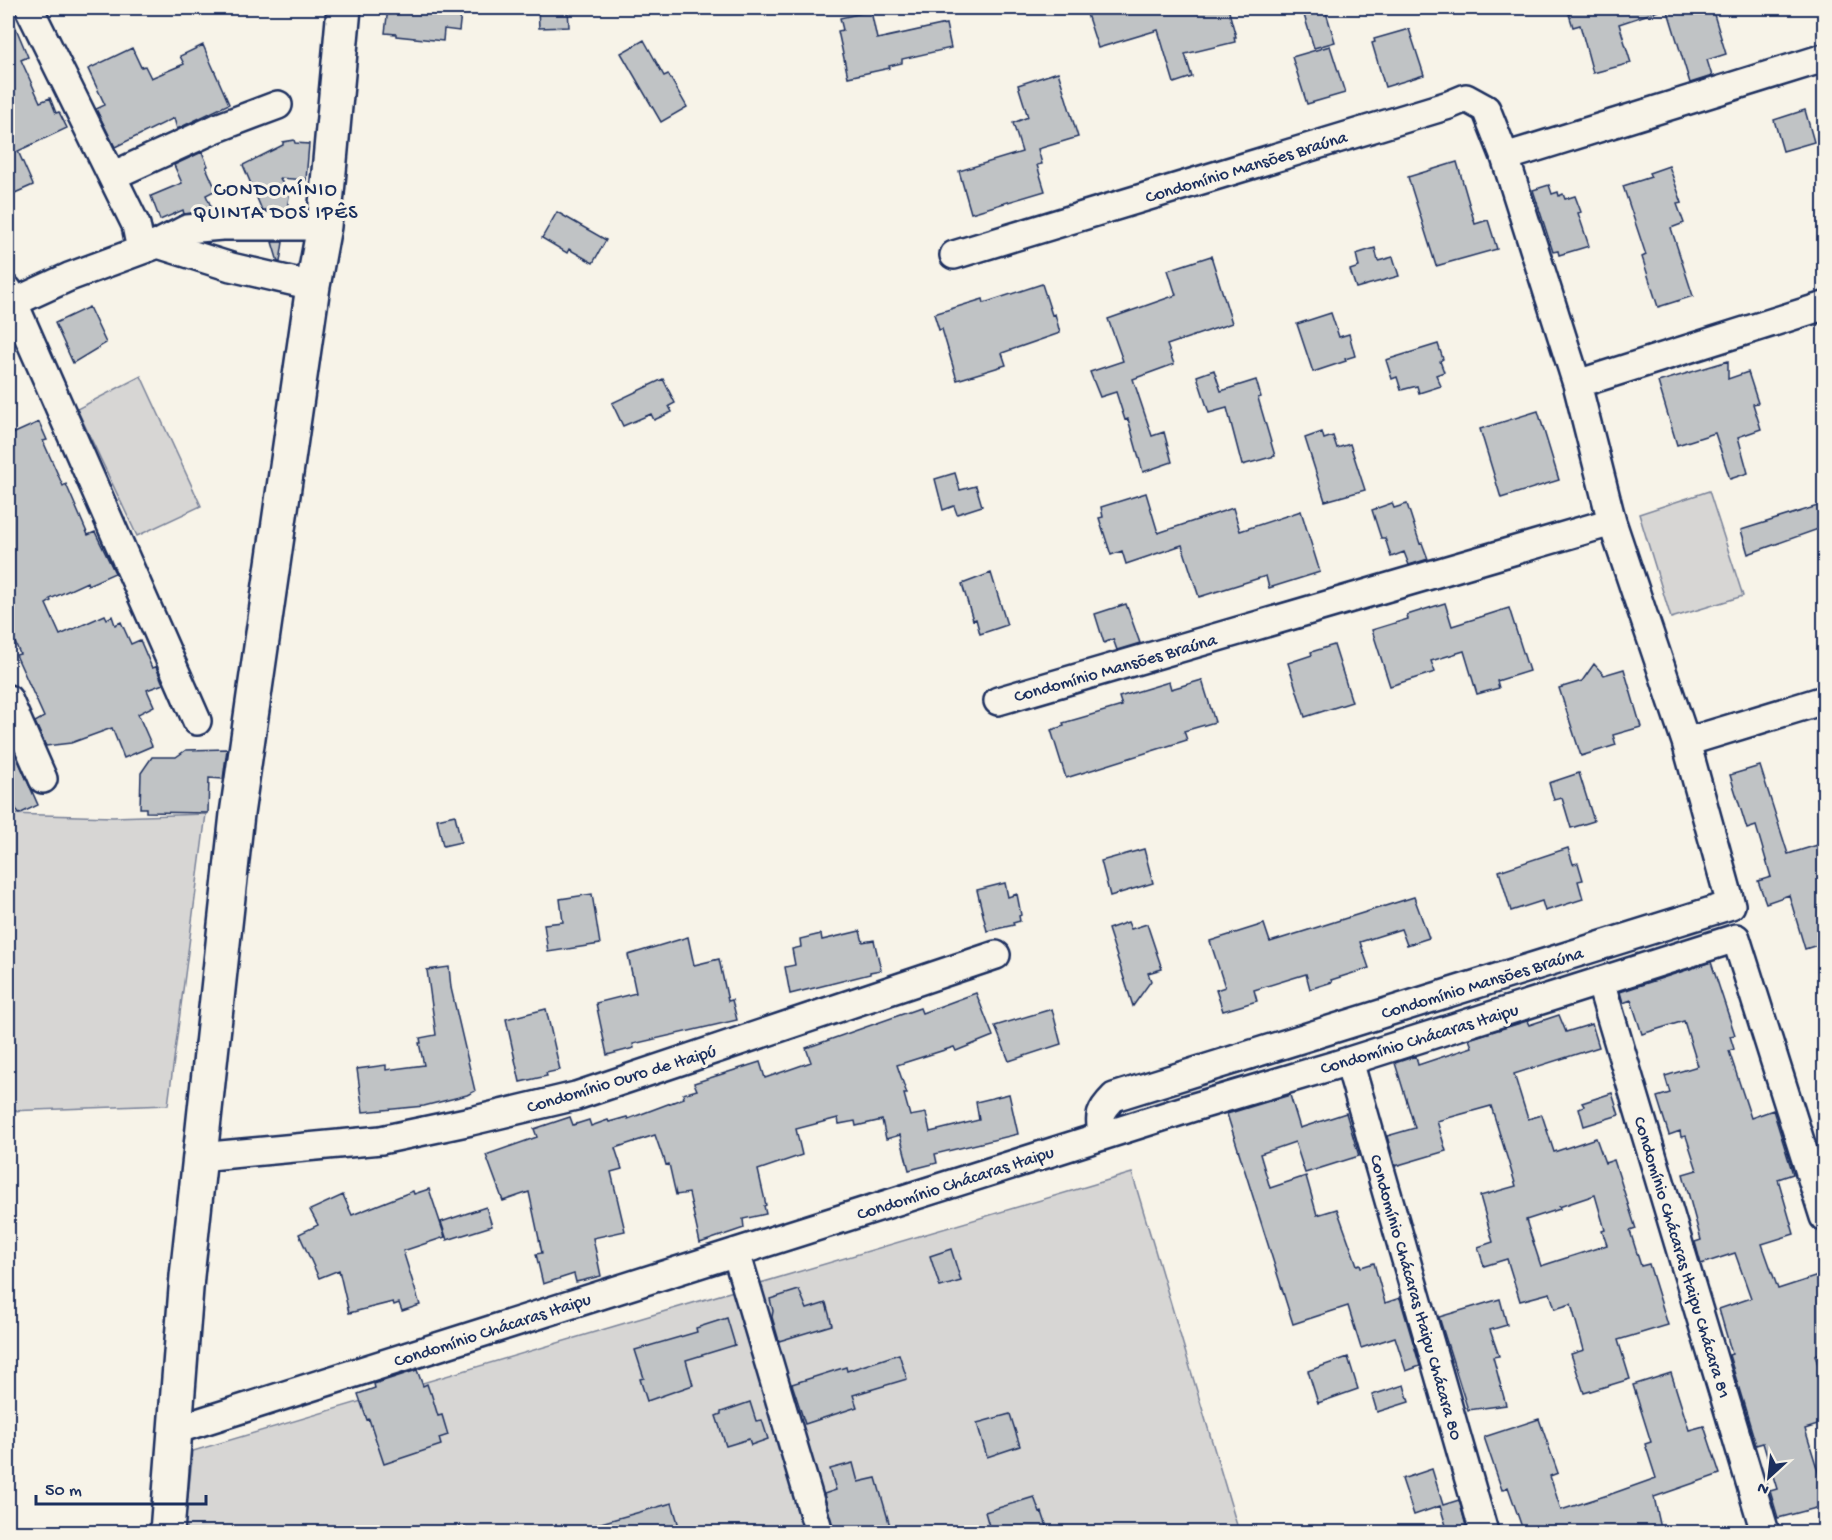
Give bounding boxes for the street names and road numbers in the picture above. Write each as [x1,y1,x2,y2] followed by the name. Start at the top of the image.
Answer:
[1143,127,1351,209] street label: Condomínio Mansões Braúna
[1012,630,1220,708] street label: Condomínio Mansões Braúna
[1379,943,1587,1025] street label: Condomínio Mansões Braúna
[1318,1000,1522,1081] street label: Condomínio Chácaras Itaipu
[525,1041,719,1119] street label: Condomínio Ouro de Itaipú
[1628,1114,1734,1401] street label: Condomínio Chácaras Itaipu Chácara 81
[855,1142,1057,1226] street label: Condomínio Chácaras Itaipu
[1364,1152,1466,1443] street label: Condomínio Chácaras Itaipu Chácara 80
[392,1289,594,1373] street label: Condomínio Chácaras Itaipu

